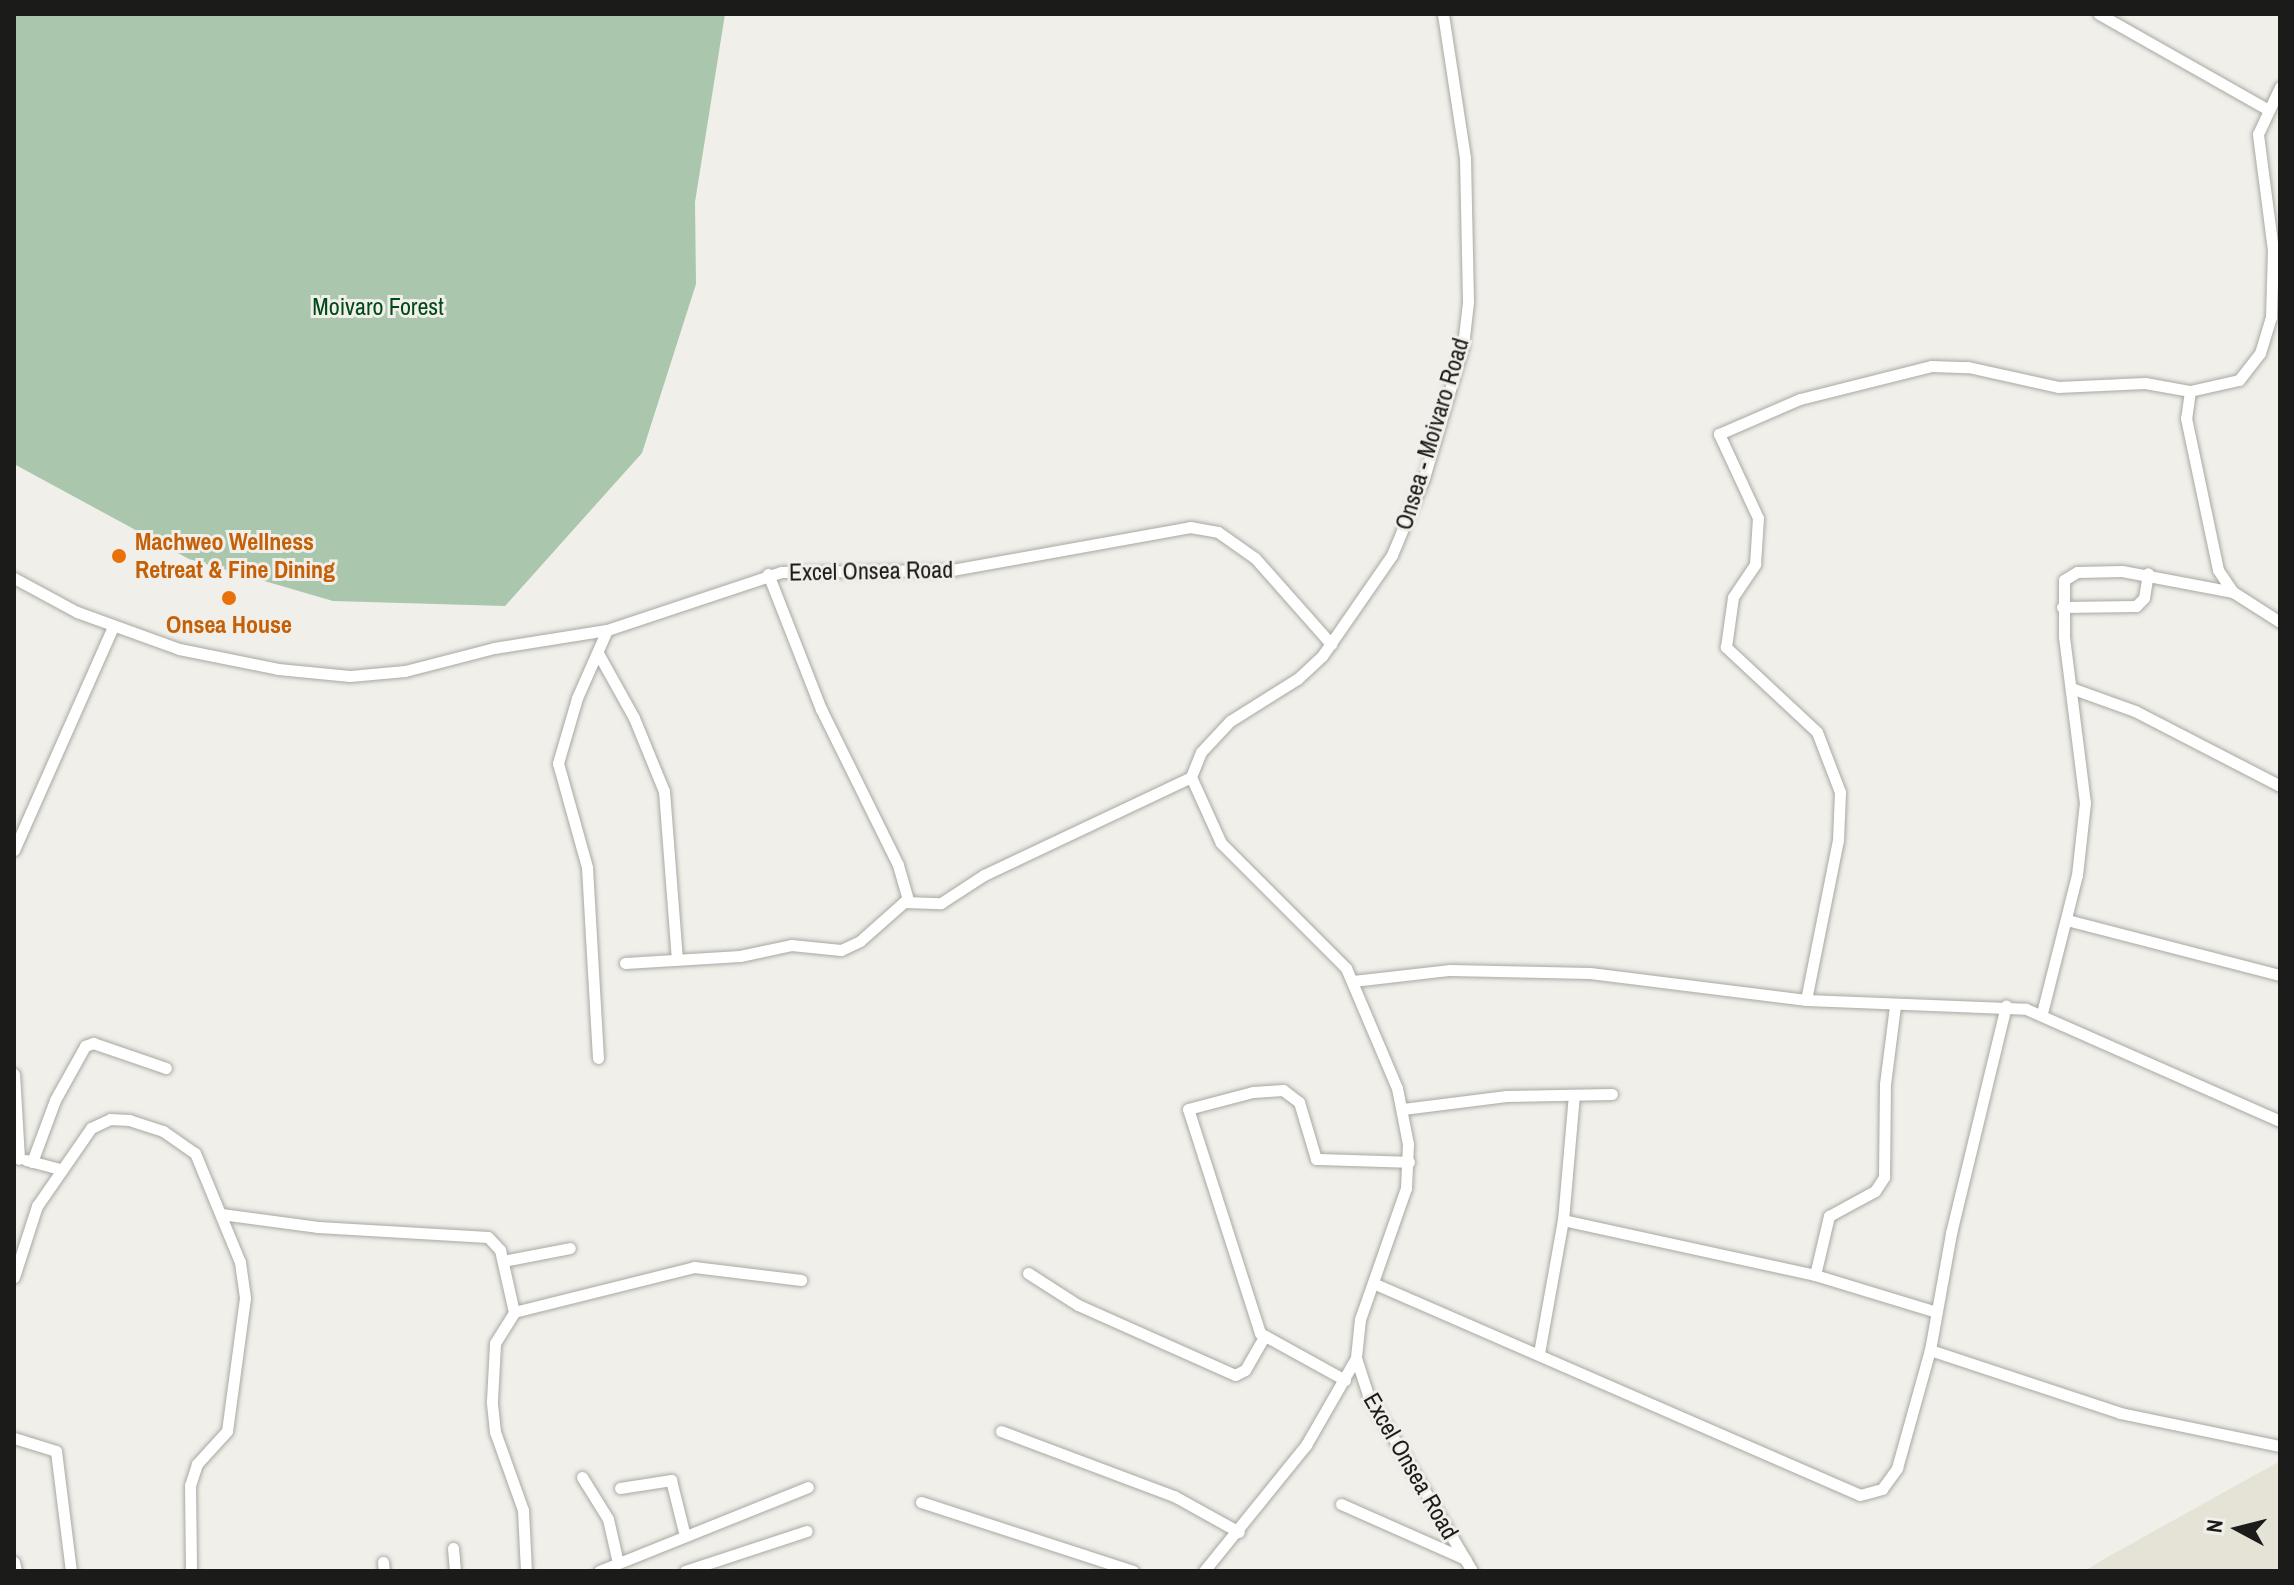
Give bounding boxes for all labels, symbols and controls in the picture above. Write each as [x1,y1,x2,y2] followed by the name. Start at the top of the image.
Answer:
[312,293,444,321] park label: Moivaro Forest
[1389,335,1475,533] street label: Onsea - Moivaro Road
[135,528,335,584] place label: Machweo Wellness Retreat & Fine Dining
[110,547,128,565] marker: Machweo Wellness Retreat & Fine Dining
[789,555,953,587] street label: Excel Onsea Road
[220,589,238,607] marker: Onsea House
[166,611,292,639] place label: Onsea House
[1358,1388,1464,1544] street label: Excel Onsea Road
[2198,1489,2278,1569] north arrow
[2198,1518,2230,1534] text: N

